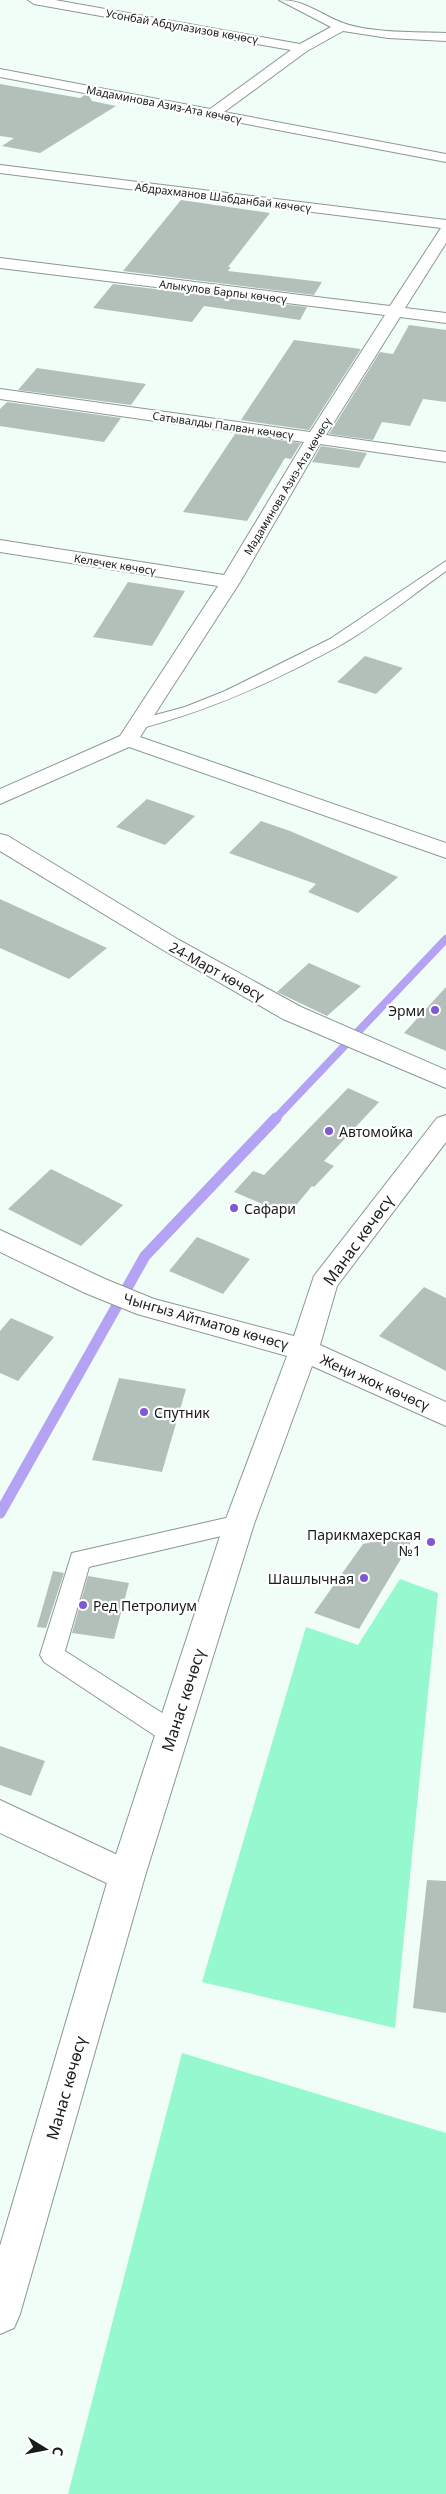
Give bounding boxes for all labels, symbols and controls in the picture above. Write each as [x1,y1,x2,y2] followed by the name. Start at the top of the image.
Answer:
[105,5,260,47] street label: Усонбай Абдулазизов көчөсү
[85,82,243,126] street label: Мадаминова Азиз-Ата көчөсү
[134,179,312,215] street label: Абдрахманов Шабданбай көчөсү
[158,276,288,306] street label: Алыкулов Барпы көчөсү
[152,408,295,442] street label: Сатывалды Палван көчөсү
[240,414,334,558] street label: Мадаминова Азиз-Ата көчөсү
[73,550,157,578] street label: Келечек көчөсү
[166,937,269,1005] street label: 24-Март көчөсү
[388,1001,425,1020] place label: Эрми
[429,1004,441,1016] marker: Эрми
[339,1122,413,1141] place label: Автомойка
[323,1125,335,1137] marker: Автомойка
[318,1190,399,1290] street label: Манас көчөсү
[244,1199,296,1218] place label: Сафари
[228,1202,240,1214] marker: Сафари
[121,1288,292,1354] street label: Чынгыз Айтматов көчөсү
[317,1349,433,1415] street label: Жеңи жок көчөсү
[154,1403,210,1422] place label: Спутник
[138,1406,150,1418] marker: Спутник
[307,1525,421,1560] place label: Парикмахерская №1
[425,1536,437,1548] marker: Парикмахерская №1
[268,1569,354,1588] place label: Шашлычная
[358,1572,370,1584] marker: Шашлычная
[93,1596,197,1615] place label: Ред Петролиум
[77,1599,89,1611] marker: Ред Петролиум
[156,1645,210,1754] street label: Манас көчөсү
[41,2033,92,2142] street label: Манас көчөсү
[20,2424,70,2474] north arrow
[48,2445,68,2457] text: С

